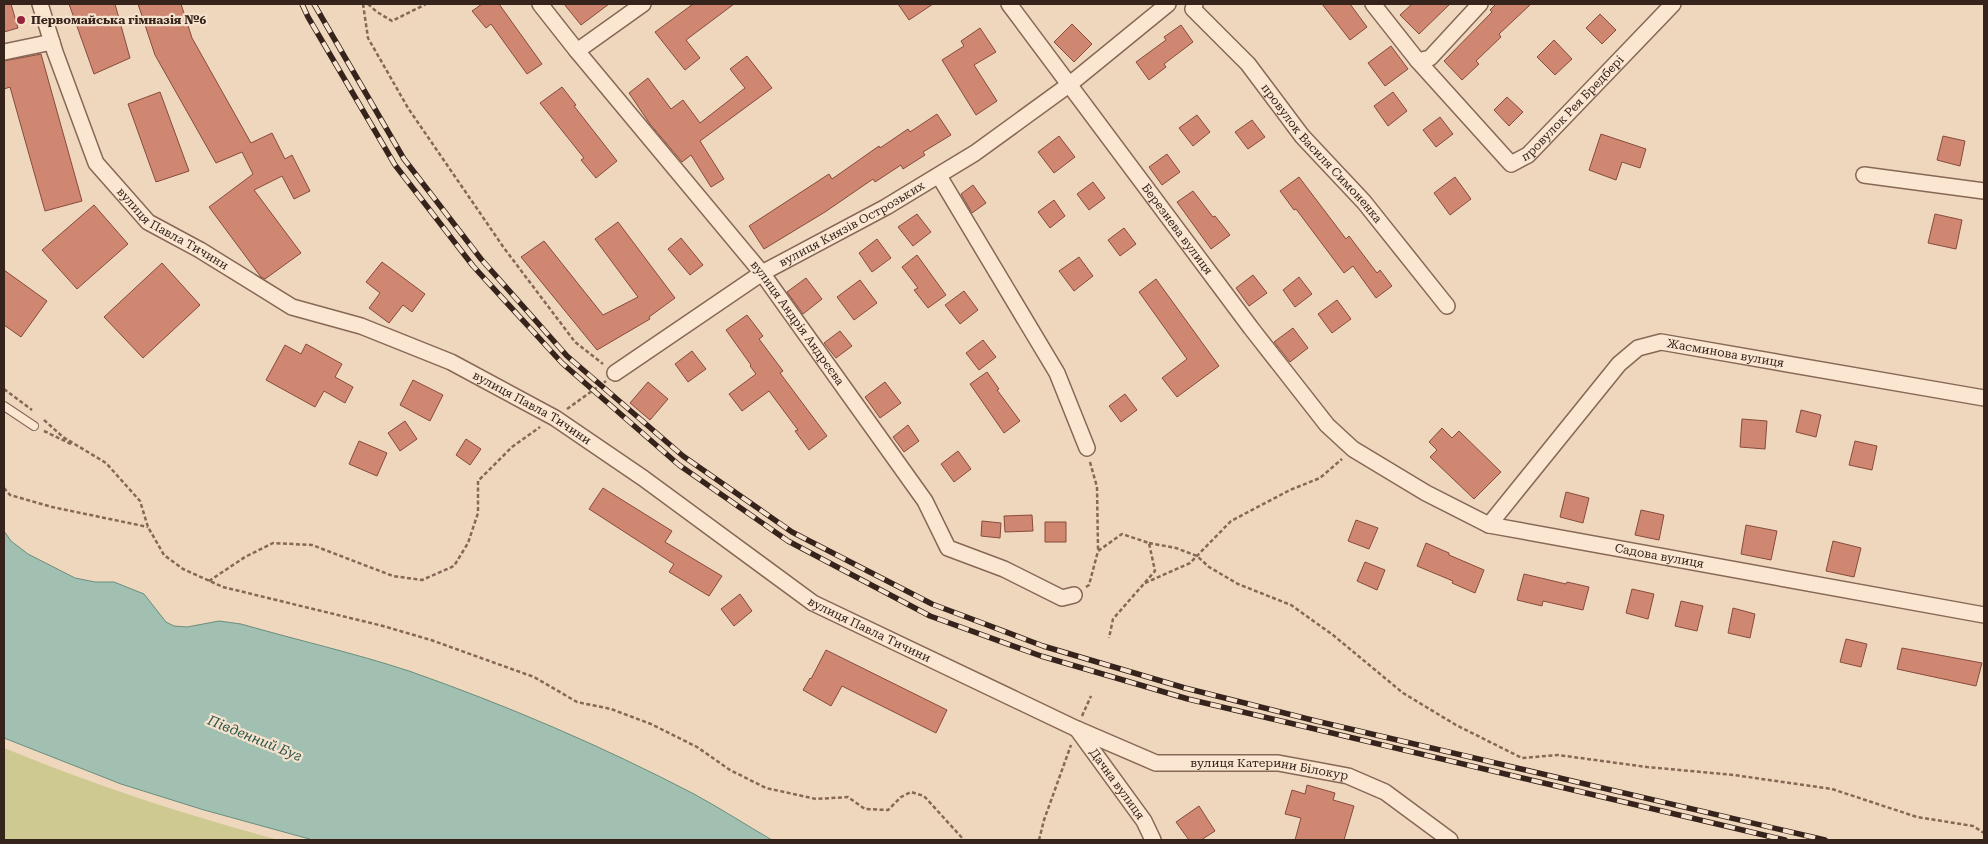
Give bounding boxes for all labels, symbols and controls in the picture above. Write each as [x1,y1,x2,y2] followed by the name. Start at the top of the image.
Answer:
[31,13,207,27] place label: Первомайська гімназія №6
[15,14,27,26] marker: Первомайська гімназія №6
[1519,53,1627,164] street label: провулок Рея Бредбері
[1258,81,1385,226] street label: провулок Василя Симоненка
[777,178,927,270] street label: вулиця Князів Острозьких
[1139,181,1216,277] street label: Березнева вулиця
[114,185,231,273] street label: вулиця Павла Тичини
[748,258,847,389] street label: вулиця Андрія Андрєєва
[1666,336,1785,370] street label: Жасминова вулиця
[470,368,594,448] street label: вулиця Павла Тичини
[1614,541,1705,571] street label: Садова вулиця
[805,594,933,665] street label: вулиця Павла Тичини
[205,711,305,764] water label: Південний Буг
[1087,746,1148,822] street label: Дачна вулиця
[1190,756,1350,783] street label: вулиця Катерини Білокур

